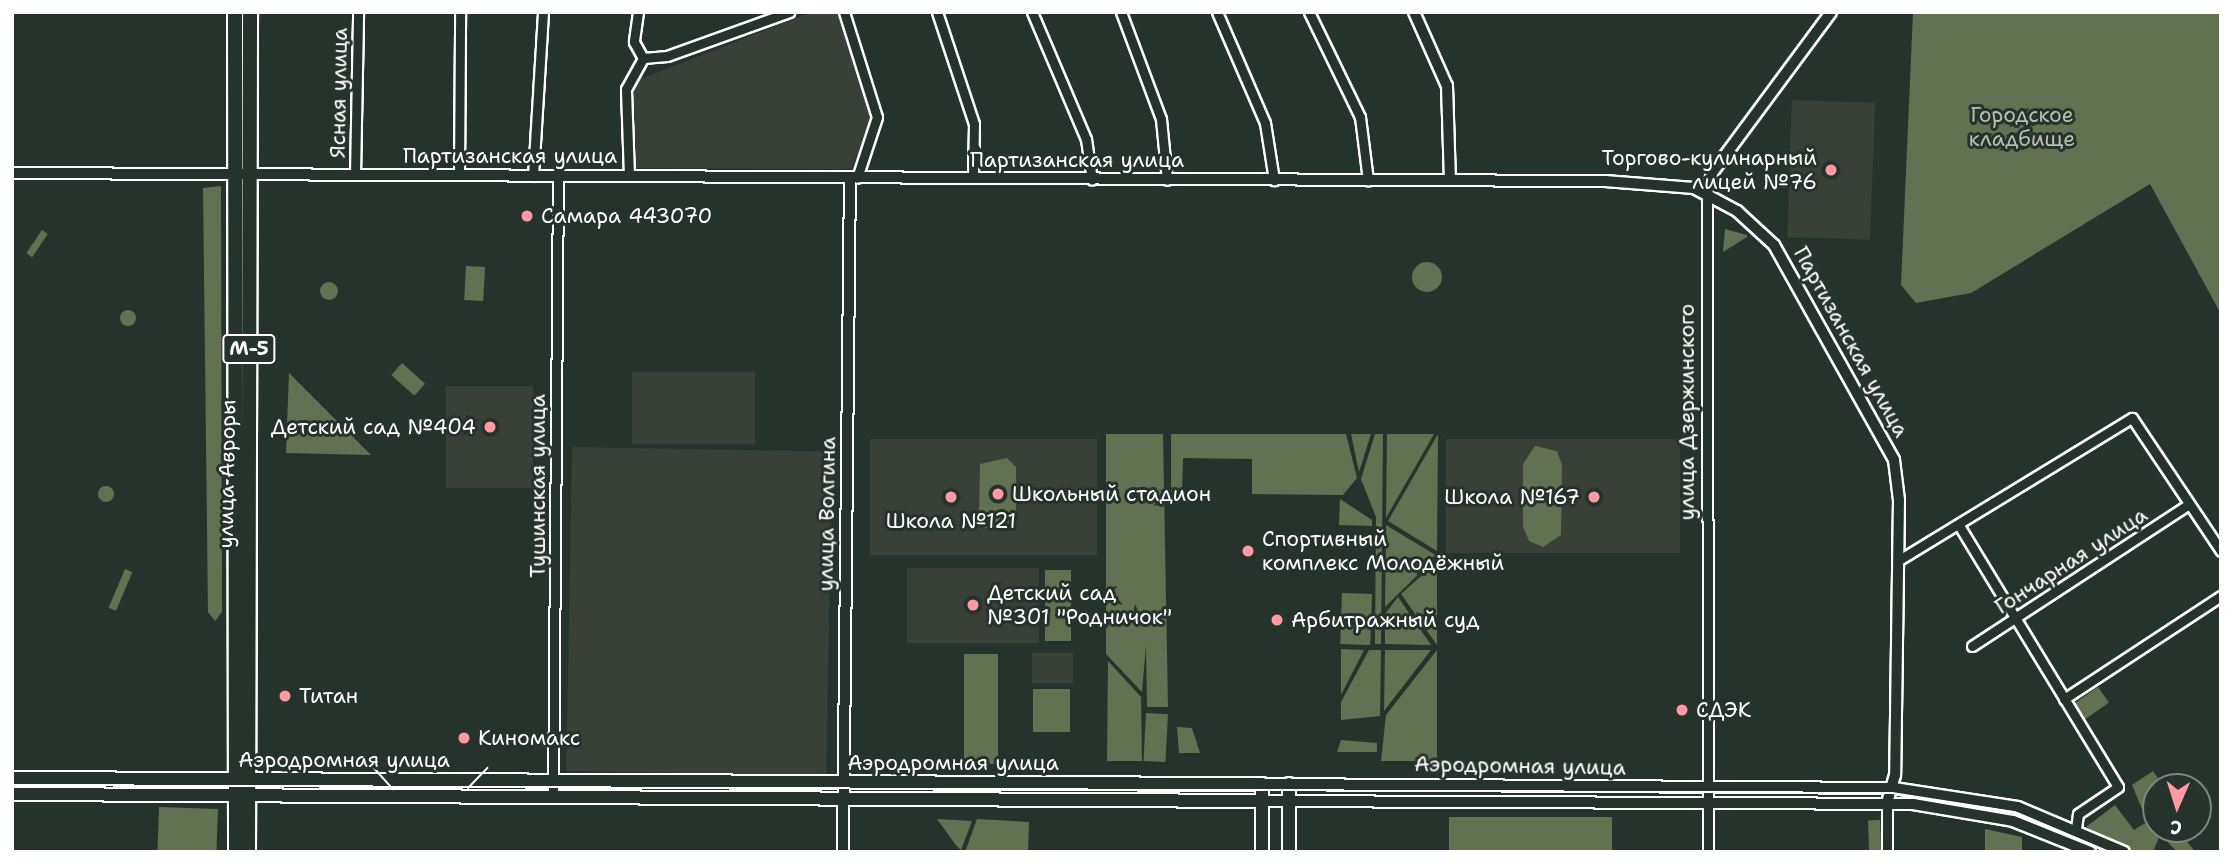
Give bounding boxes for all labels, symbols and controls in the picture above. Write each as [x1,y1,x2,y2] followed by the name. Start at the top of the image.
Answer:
[325,28,353,158] street label: Ясная улица
[1969,102,2075,152] park label: Городское кладбище
[403,143,617,169] street label: Партизанская улица
[1601,145,1817,195] place label: Торгово-кулинарный лицей №76
[970,147,1184,173] street label: Партизанская улица
[1823,162,1839,178] marker: Торгово-кулинарный лицей №76
[541,203,712,229] place label: Самара 443070
[519,208,535,224] marker: Самара 443070
[1788,242,1914,442] street label: Партизанская улица
[1674,304,1700,520] street label: улица Дзержинского
[221,334,277,364] road number: М-5
[525,394,551,578] street label: Тушинская улица
[213,399,241,549] street label: улица Авроры
[271,414,476,440] place label: Детский сад №404
[482,419,498,435] marker: Детский сад №404
[813,436,841,592] street label: улица Волгина
[1012,481,1211,507] place label: Школьный стадион
[1444,484,1580,510] place label: Школа №167
[990,486,1006,502] marker: Школьный стадион
[943,489,959,505] marker: Школа №121
[1586,489,1602,505] marker: Школа №167
[1990,502,2152,620] street label: Гончарная улица
[886,508,1016,534] place label: Школа №121
[1262,526,1504,576] place label: Спортивный комплекс Молодёжный
[1240,543,1256,559] marker: Спортивный комплекс Молодёжный
[987,580,1172,630] place label: Детский сад №301 "Родничок"
[965,597,981,613] marker: Детский сад №301 "Родничок"
[1291,607,1479,633] place label: Арбитражный суд
[1269,612,1285,628] marker: Арбитражный суд
[299,683,358,709] place label: Титан
[277,688,293,704] marker: Титан
[1696,697,1751,723] place label: СДЭК
[1674,702,1690,718] marker: СДЭК
[478,725,580,751] place label: Киномакс
[456,730,472,746] marker: Киномакс
[238,747,450,773] street label: Аэродромная улица
[847,750,1059,776] street label: Аэродромная улица
[1414,752,1626,780] street label: Аэродромная улица
[2142,773,2212,843] north arrow
[2170,815,2182,840] text: С

